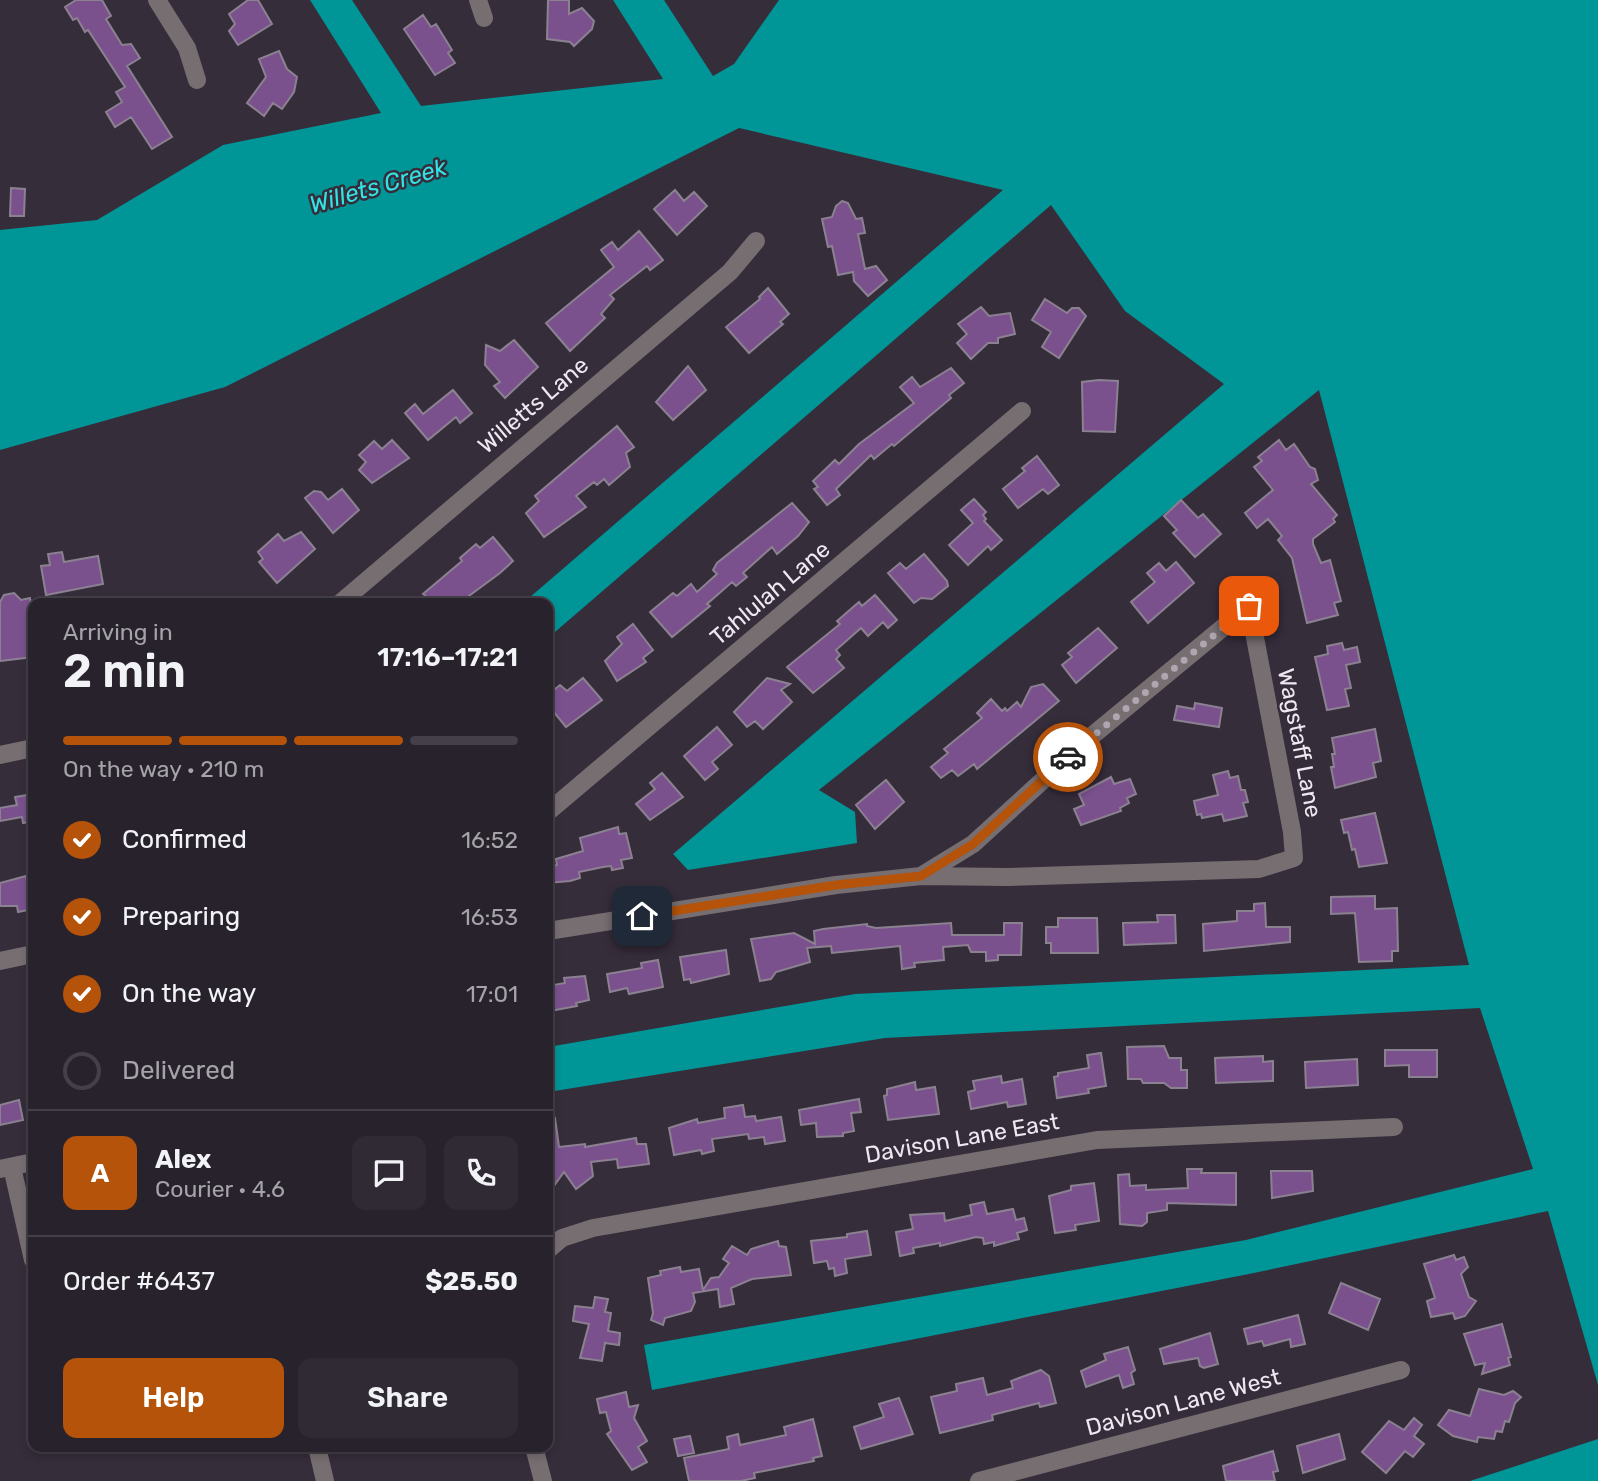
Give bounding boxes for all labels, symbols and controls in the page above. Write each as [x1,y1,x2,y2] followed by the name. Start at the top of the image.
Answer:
[306,153,450,219] water label: Willets Creek
[472,351,594,459] street label: Willetts Lane
[704,535,836,651] street label: Tahlulah Lane
[1219,576,1279,636] pin
[1230,587,1268,625] icon: bag
[63,618,173,646] text: Arriving in
[377,642,518,673] text: 17:16–17:21
[63,644,186,699] text: 2 min
[1272,666,1328,820] street label: Wagstaff Lane
[1033,722,1103,792] courier
[1049,738,1087,776] icon: car
[63,755,264,783] text: On the way · 210 m
[63,821,101,859] icon: check
[122,824,247,855] text: Confirmed
[461,826,518,854] text: 16:52
[612,886,672,946] pin
[623,897,661,935] icon: home
[63,898,101,936] icon: check
[122,901,240,932] text: Preparing
[461,903,518,931] text: 16:53
[63,975,101,1013] icon: check
[122,978,256,1009] text: On the way
[466,980,518,1008] text: 17:01
[122,1055,235,1086] text: Delivered
[863,1107,1061,1169] street label: Davison Lane East
[352,1136,426,1210] button: chat
[444,1136,518,1210] button: phone
[155,1144,211,1175] text: Alex
[91,1158,109,1189] text: A
[155,1175,285,1203] text: Courier · 4.6
[63,1266,215,1297] text: Order #6437
[425,1266,518,1297] text: $25.50
[63,1358,284,1438] button: Help
[298,1358,518,1438] button: Share
[1083,1363,1283,1441] street label: Davison Lane West

